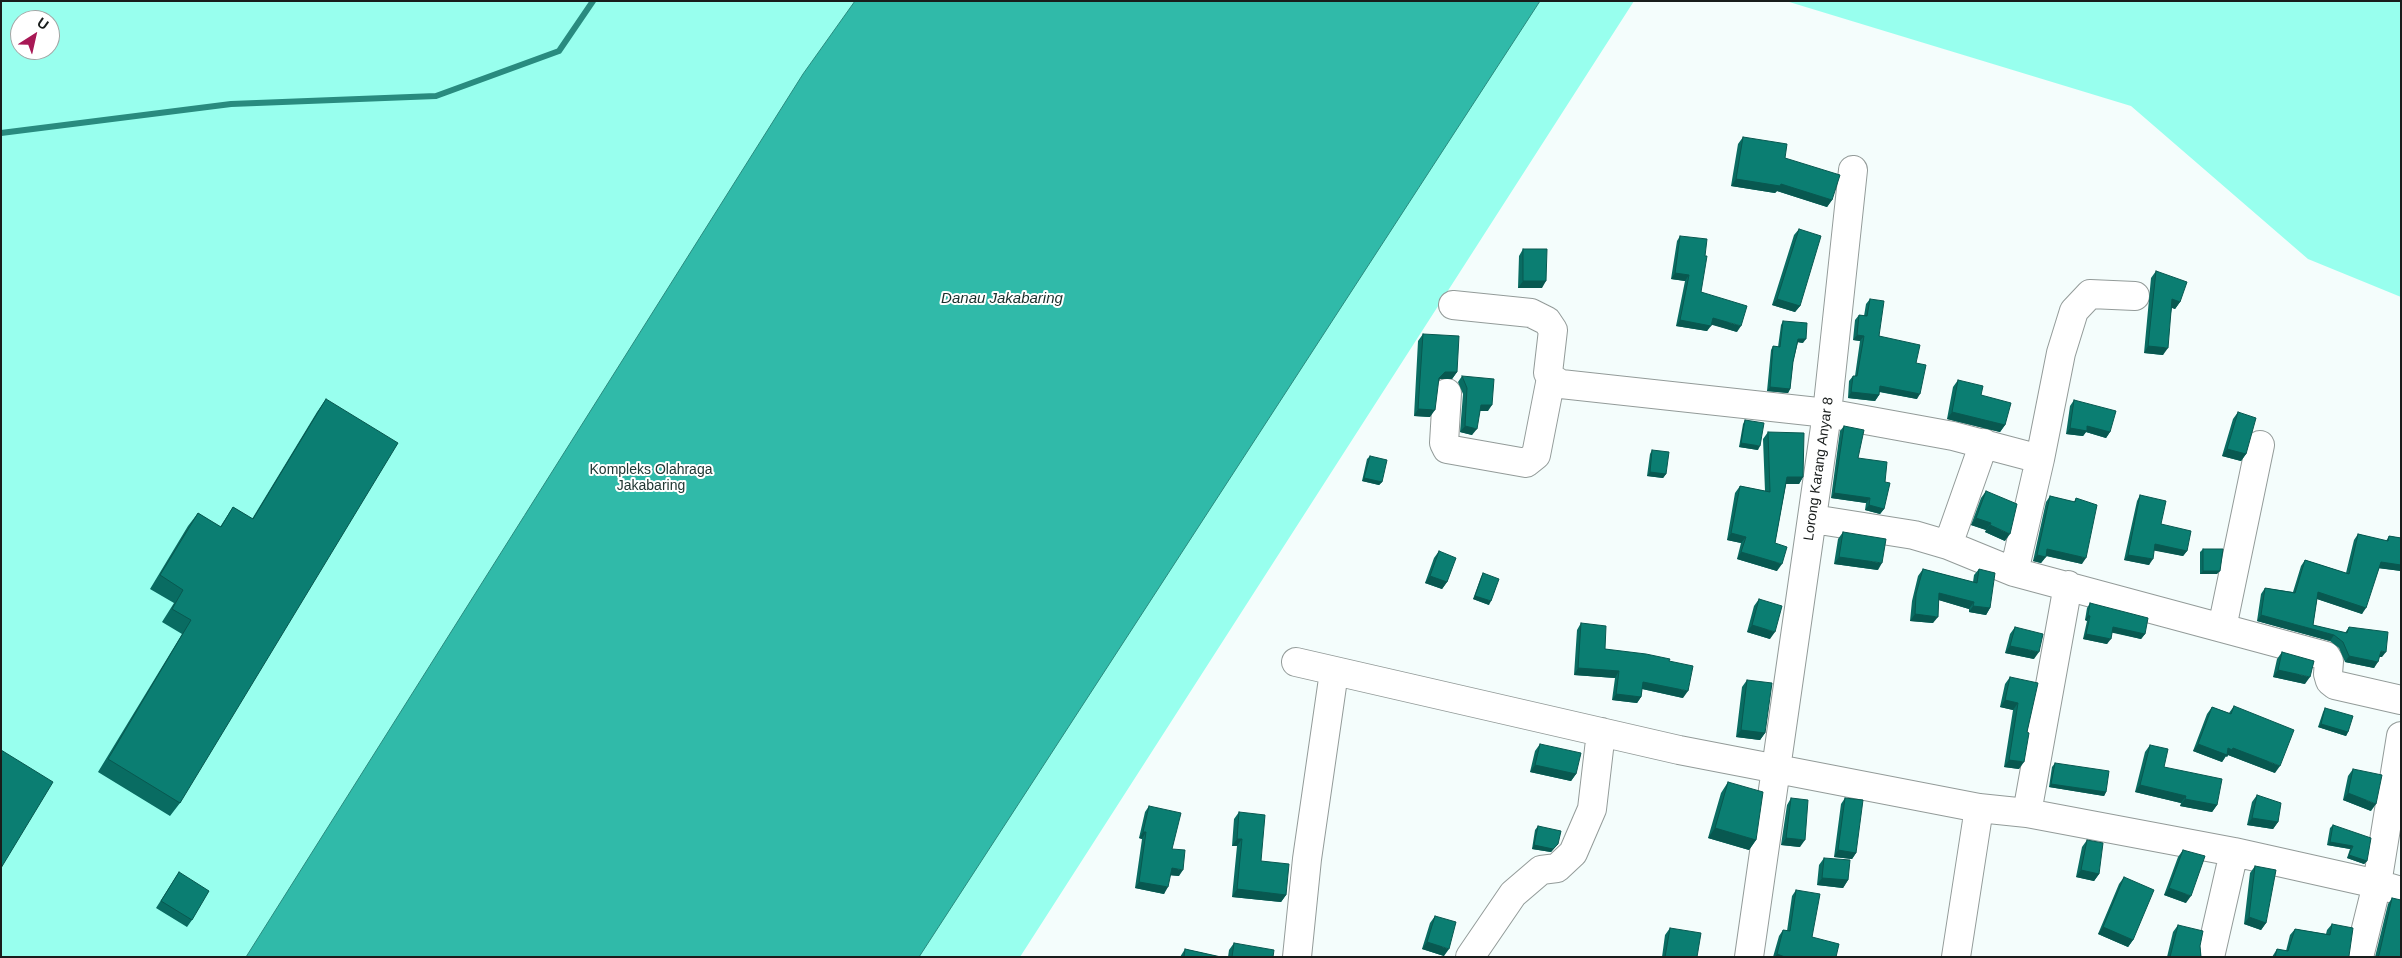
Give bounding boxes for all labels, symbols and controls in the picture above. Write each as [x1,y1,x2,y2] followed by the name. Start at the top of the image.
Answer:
[10,10,60,60] north arrow
[34,14,52,33] text: U
[941,290,1063,308] water label: Danau Jakabaring
[1801,396,1837,542] street label: Lorong Karang Anyar 8
[590,462,712,494] park label: Kompleks Olahraga Jakabaring

